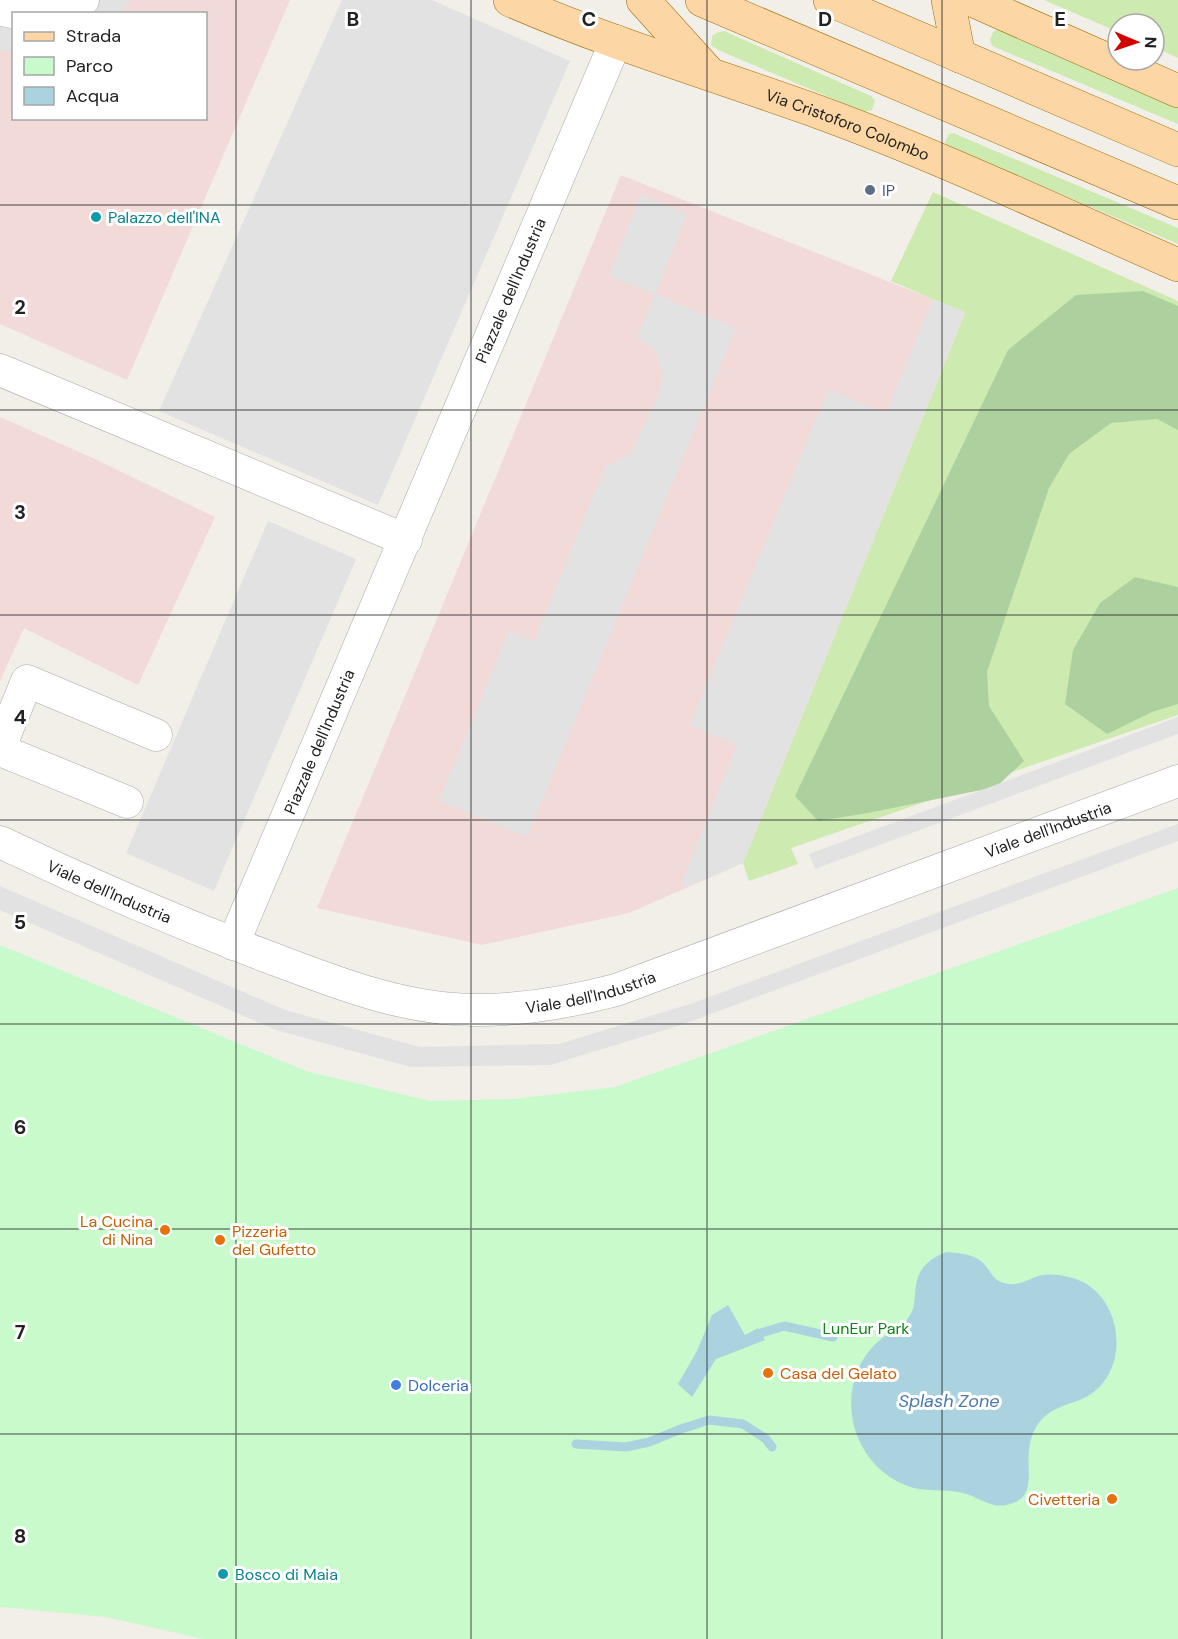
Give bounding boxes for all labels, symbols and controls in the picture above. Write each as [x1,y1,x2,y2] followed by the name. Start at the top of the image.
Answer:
[347,6,359,32] text: B
[582,6,596,32] text: C
[818,6,832,32] text: D
[1054,6,1066,32] text: E
[12,12,207,120] legend
[1106,12,1166,72] north arrow
[66,24,121,48] text: Strada
[1140,36,1161,49] text: N
[66,54,113,78] text: Parco
[66,84,119,108] text: Acqua
[763,84,933,165] street label: Via Cristoforo Colombo
[882,180,895,201] place label: IP
[863,183,877,197] marker: IP
[108,207,221,228] place label: Palazzo dell'INA
[89,210,103,224] marker: Palazzo dell'INA
[470,215,550,366] street label: Piazzale dell'Industria
[14,294,26,320] text: 2
[14,499,26,525] text: 3
[279,666,359,817] street label: Piazzale dell'Industria
[14,704,27,730] text: 4
[981,796,1114,863] street label: Viale dell'Industria
[44,855,175,928] street label: Viale dell'Industria
[14,909,26,935] text: 5
[524,966,659,1018] street label: Viale dell'Industria
[14,1114,26,1140] text: 6
[80,1211,153,1250] place label: La Cucina di Nina
[232,1221,316,1260] place label: Pizzeria del Gufetto
[158,1223,172,1237] marker: La Cucina di Nina
[213,1233,227,1247] marker: Pizzeria del Gufetto
[823,1318,909,1339] park label: LunEur Park
[15,1319,26,1345] text: 7
[780,1363,897,1384] place label: Casa del Gelato
[761,1366,775,1380] marker: Casa del Gelato
[408,1375,469,1396] place label: Dolceria
[389,1378,403,1392] marker: Dolceria
[898,1389,1000,1413] water label: Splash Zone
[1028,1489,1100,1510] place label: Civetteria
[1105,1492,1119,1506] marker: Civetteria
[14,1523,26,1549] text: 8
[235,1564,338,1585] place label: Bosco di Maia
[216,1567,230,1581] marker: Bosco di Maia

